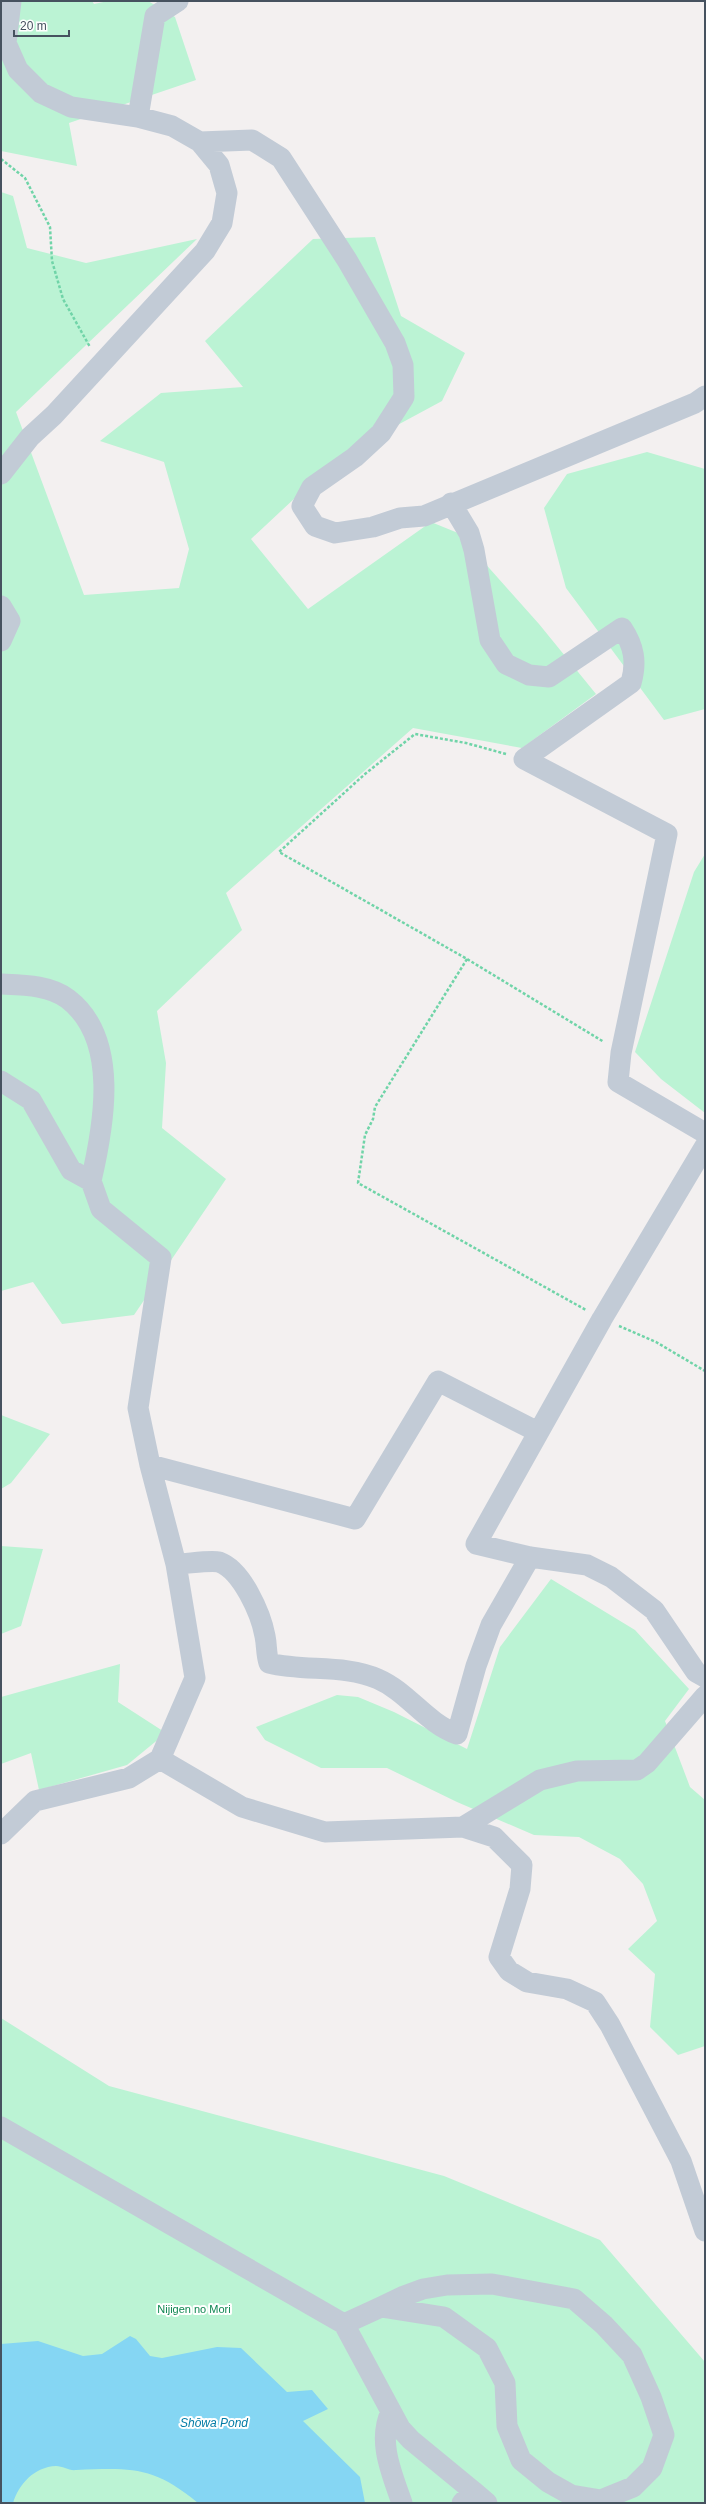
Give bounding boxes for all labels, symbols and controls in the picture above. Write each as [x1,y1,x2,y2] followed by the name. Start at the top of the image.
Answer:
[14,12,69,38] scale bar
[20,19,47,33] text: 20 m
[157,2303,231,2315] park label: Nijigen no Mori
[180,2416,248,2430] water label: Shōwa Pond

